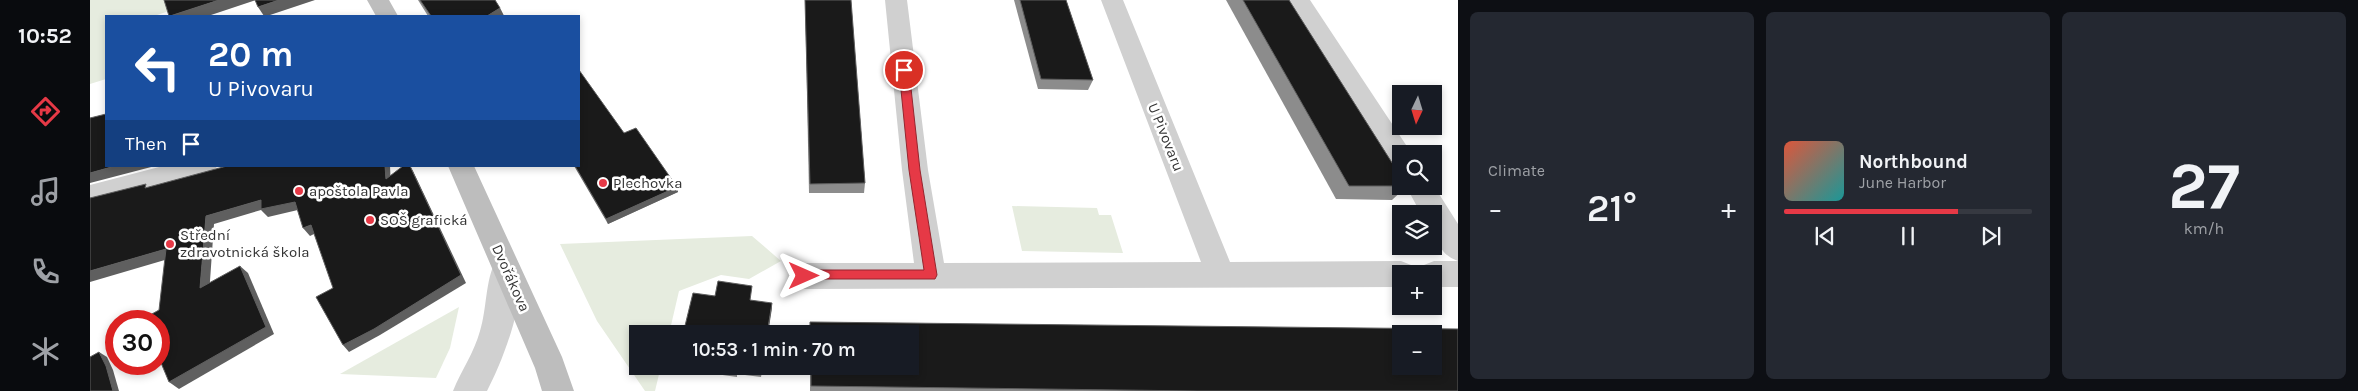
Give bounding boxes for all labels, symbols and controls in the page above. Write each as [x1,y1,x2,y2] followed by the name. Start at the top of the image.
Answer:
[18,23,72,49] text: 10:52
[208,34,293,75] text: 20 m
[125,35,190,100] icon: left
[883,49,925,91] pin
[890,56,918,84] icon: arrive
[208,76,314,102] text: U Pivovaru
[1392,85,1442,135] north arrow
[1392,85,1442,375] map controls
[28,94,63,129] icon: directions
[1144,100,1188,174] street label: U Pivovaru
[177,130,205,158] icon: arrive
[125,133,167,155] text: Then
[1392,145,1442,195] button: search
[2168,148,2240,224] text: 27
[1859,151,1968,173] text: Northbound
[1488,161,1545,180] text: Climate
[1859,173,1946,192] text: June Harbor
[28,174,63,209] icon: music
[613,174,682,192] place label: Plechovka
[597,177,609,189] marker: Plechovka
[309,182,409,200] place label: apoštola Pavla
[293,185,305,197] marker: apoštola Pavla
[1587,186,1637,231] text: 21°
[1488,192,1503,225] text: −
[1721,192,1736,225] text: +
[1392,205,1442,255] button: layers
[380,211,468,229] place label: SOŠ grafická
[364,214,376,226] marker: SOŠ grafická
[2184,219,2224,238] text: km/h
[1811,222,1839,250] icon: previous
[1894,222,1922,250] icon: pause
[1977,222,2005,250] icon: next
[180,226,310,261] place label: Střední zdravotnická škola
[164,238,176,250] marker: Střední zdravotnická škola
[488,242,534,314] street label: Dvořákova
[777,249,829,301] position arrow
[28,254,63,289] icon: phone
[1392,265,1442,315] button: +
[105,310,170,375] speed limit sign: 30
[1392,325,1442,375] button: −
[28,334,63,369] icon: climate
[692,339,856,361] text: 10:53 · 1 min · 70 m

